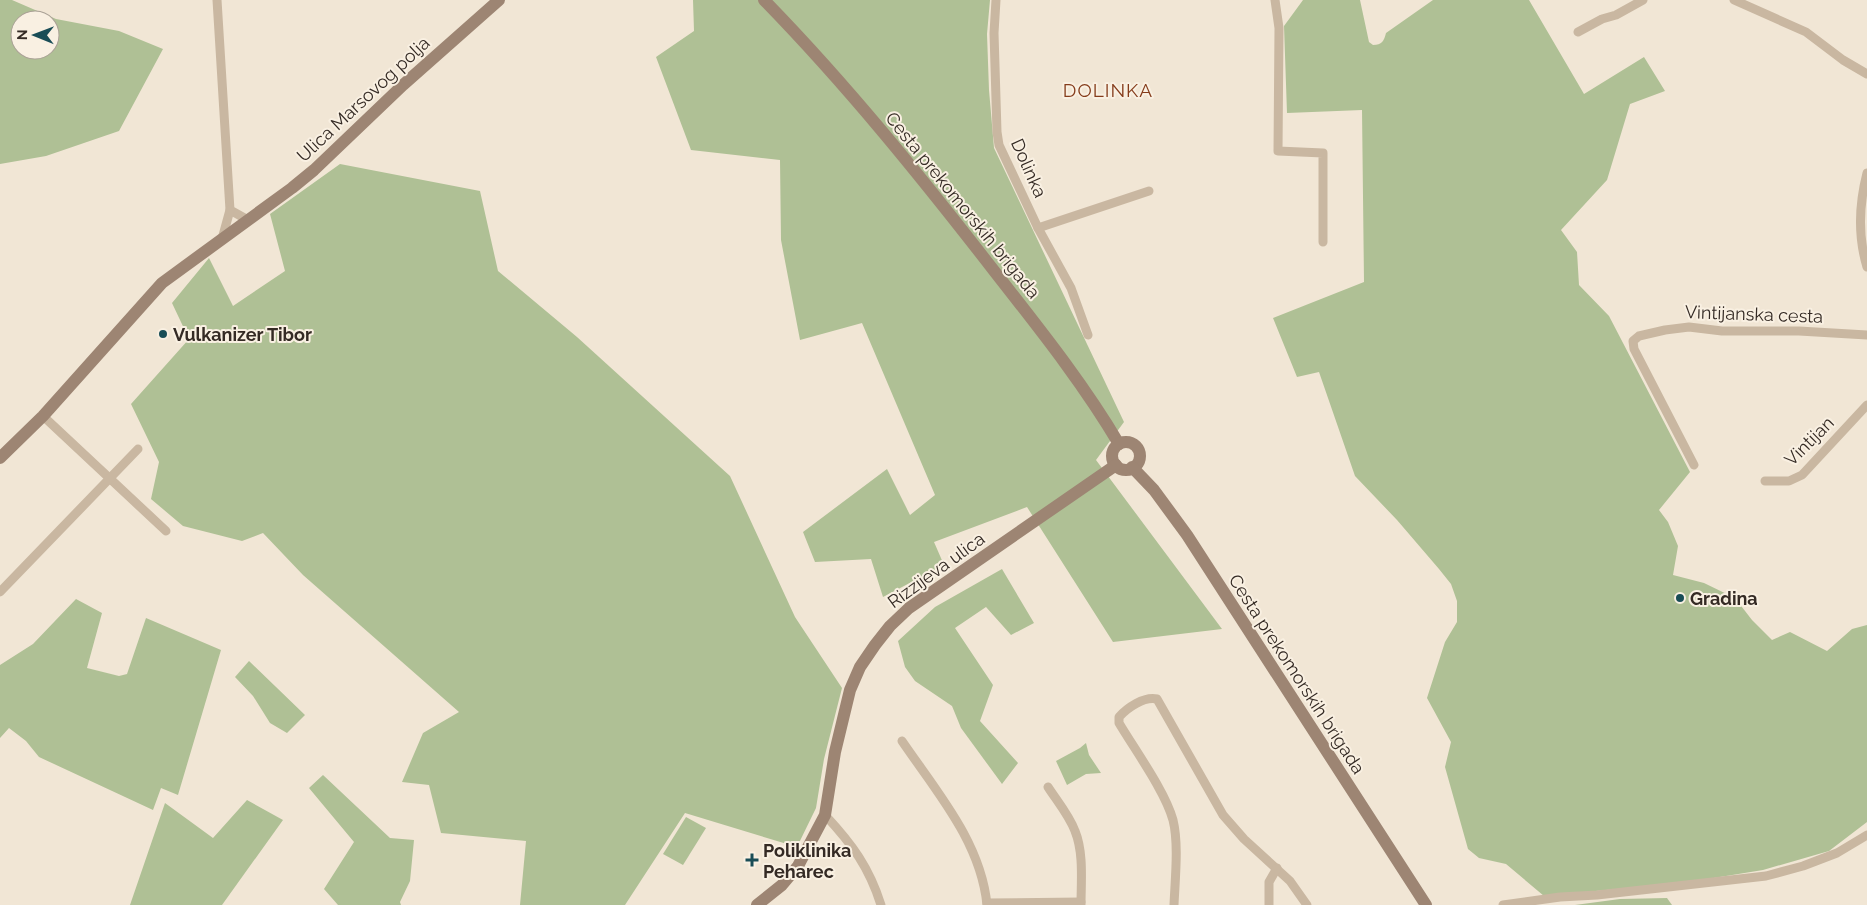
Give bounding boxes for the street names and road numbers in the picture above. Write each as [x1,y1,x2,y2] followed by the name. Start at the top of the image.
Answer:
[292,32,434,166] street label: Ulica Marsovog polja
[881,108,1045,302] street label: Cesta prekomorskih brigada
[1007,135,1051,201] street label: Dolinka
[1684,301,1824,327] street label: Vintijanska cesta
[1780,412,1838,470] street label: Vintijan
[883,528,989,612] street label: Rizzijeva ulica
[1225,570,1369,778] street label: Cesta prekomorskih brigada

